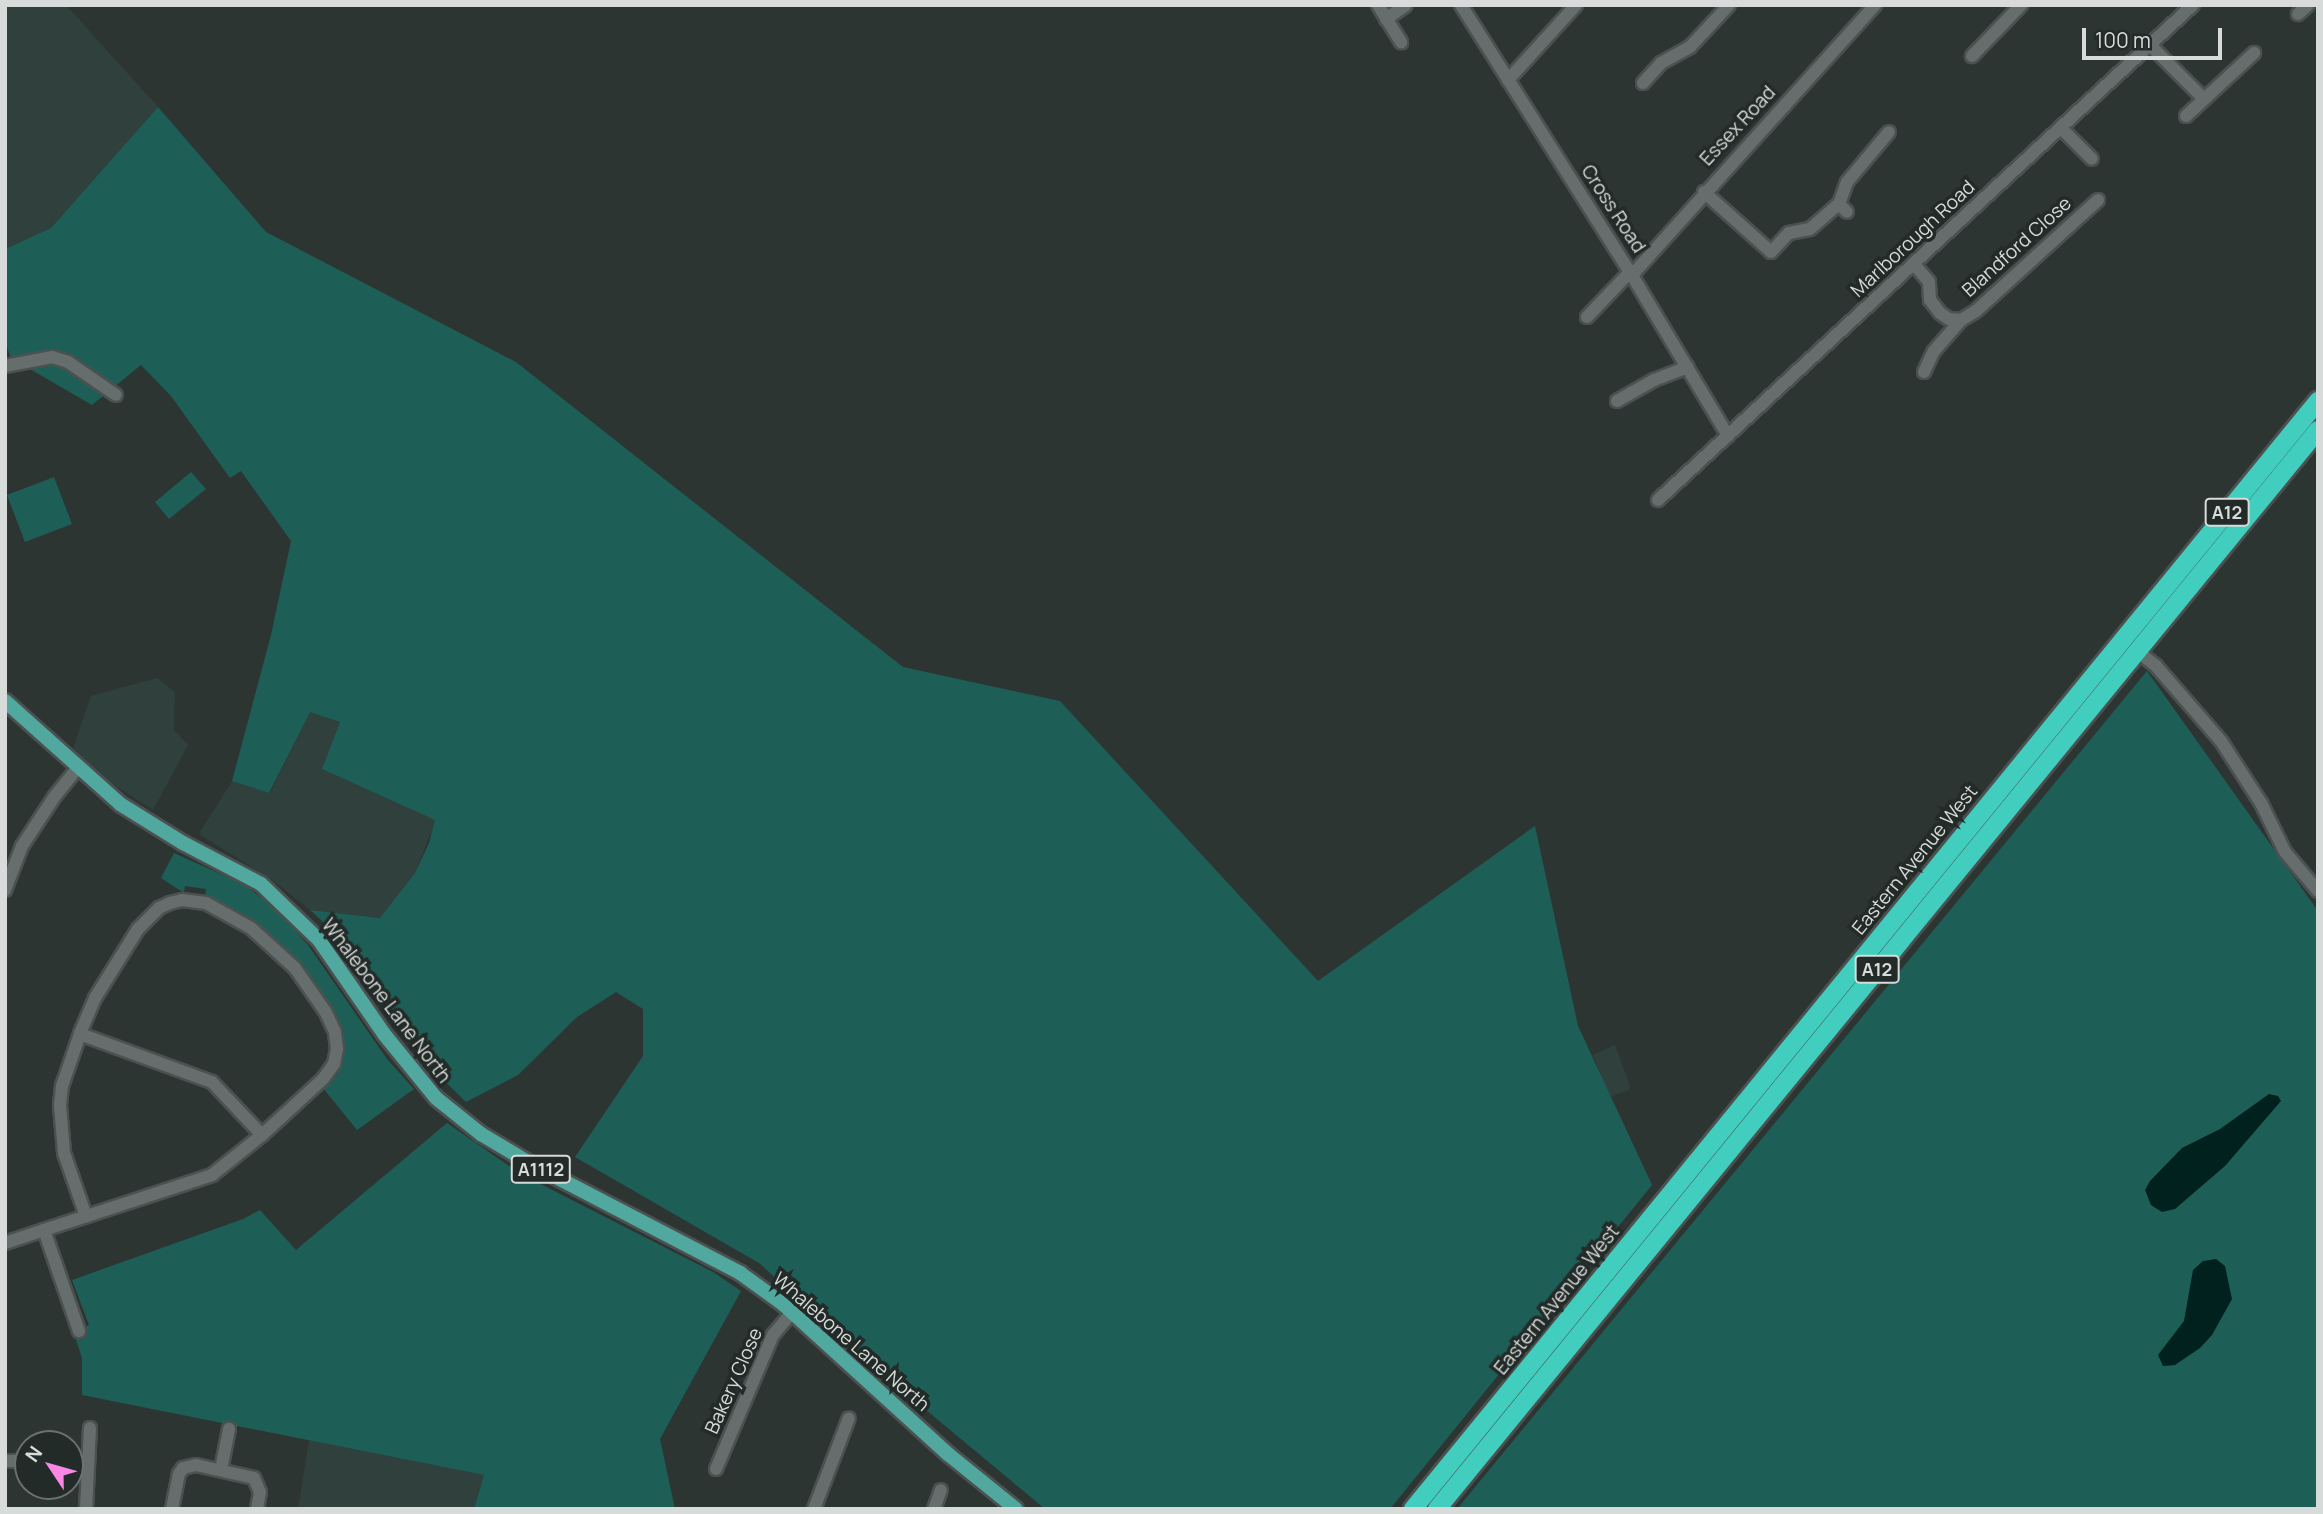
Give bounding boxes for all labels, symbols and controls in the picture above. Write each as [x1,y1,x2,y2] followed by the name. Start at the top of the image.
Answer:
[2085,14,2225,58] scale bar
[2095,26,2151,54] text: 100 m
[1695,82,1781,170] street label: Essex Road
[1576,161,1650,257] street label: Cross Road
[1846,176,1980,302] street label: Marlborough Road
[1958,192,2076,302] street label: Blandford Close
[2204,498,2250,526] road number: A12
[1848,781,1982,939] street label: Eastern Avenue West
[317,914,455,1088] street label: Whalebone Lane North
[1854,954,1900,984] road number: A12
[510,1154,572,1184] road number: A1112
[1490,1221,1624,1379] street label: Eastern Avenue West
[768,1268,934,1416] street label: Whalebone Lane North
[701,1325,767,1437] street label: Bakery Close
[14,1430,84,1500] north arrow
[19,1441,48,1467] text: N

